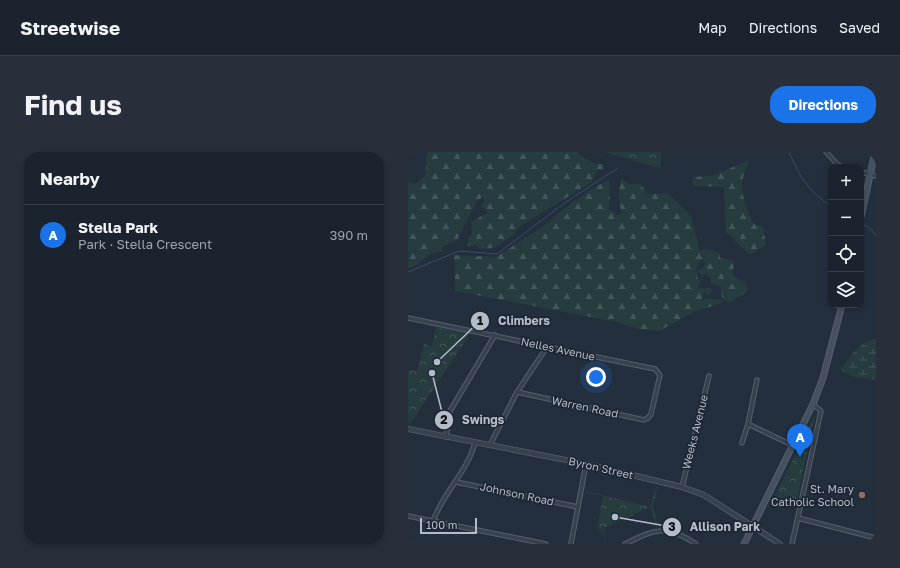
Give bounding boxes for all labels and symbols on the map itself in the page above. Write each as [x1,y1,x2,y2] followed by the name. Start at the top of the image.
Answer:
[470,309,558,333] callout: Climbers
[477,313,483,328] text: 1
[498,313,550,328] text: Climbers
[520,334,596,363] street label: Nelles Avenue
[586,367,606,387] your location
[551,393,620,420] street label: Warren Road
[679,393,710,471] street label: Weeks Avenue
[434,408,512,432] callout: Swings
[440,412,448,427] text: 2
[462,412,505,427] text: Swings
[787,424,813,457] pin: A
[567,454,635,481] street label: Byron Street
[479,479,555,508] street label: Johnson Road
[771,482,854,508] place label: St. Mary Catholic School
[857,490,867,500] marker: St. Mary Catholic School
[662,515,768,539] callout: Allison Park
[420,516,477,535] scale bar
[668,519,676,534] text: 3
[690,519,760,534] text: Allison Park

